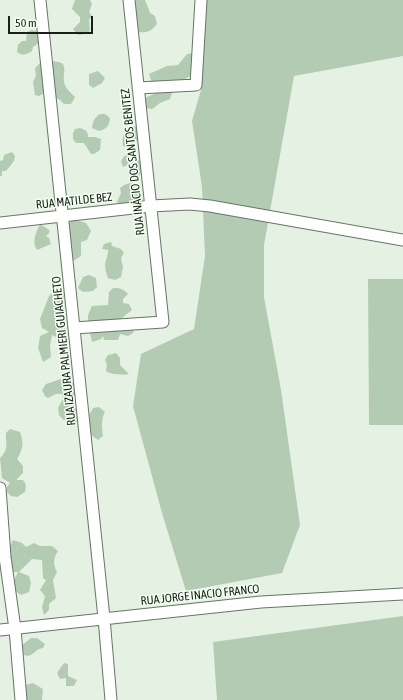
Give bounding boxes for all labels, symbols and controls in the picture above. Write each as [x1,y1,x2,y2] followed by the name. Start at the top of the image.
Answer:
[10,8,95,34] scale bar
[15,16,37,30] text: 50 m
[118,88,148,236] street label: RUA INÁCIO DOS SANTOS BENITEZ
[35,190,113,212] street label: RUA MATILDE BEZ
[49,276,79,426] street label: RUA IZAURA PALMIERI GUIACHETO
[140,582,260,608] street label: RUA JORGE INACIO FRANCO

